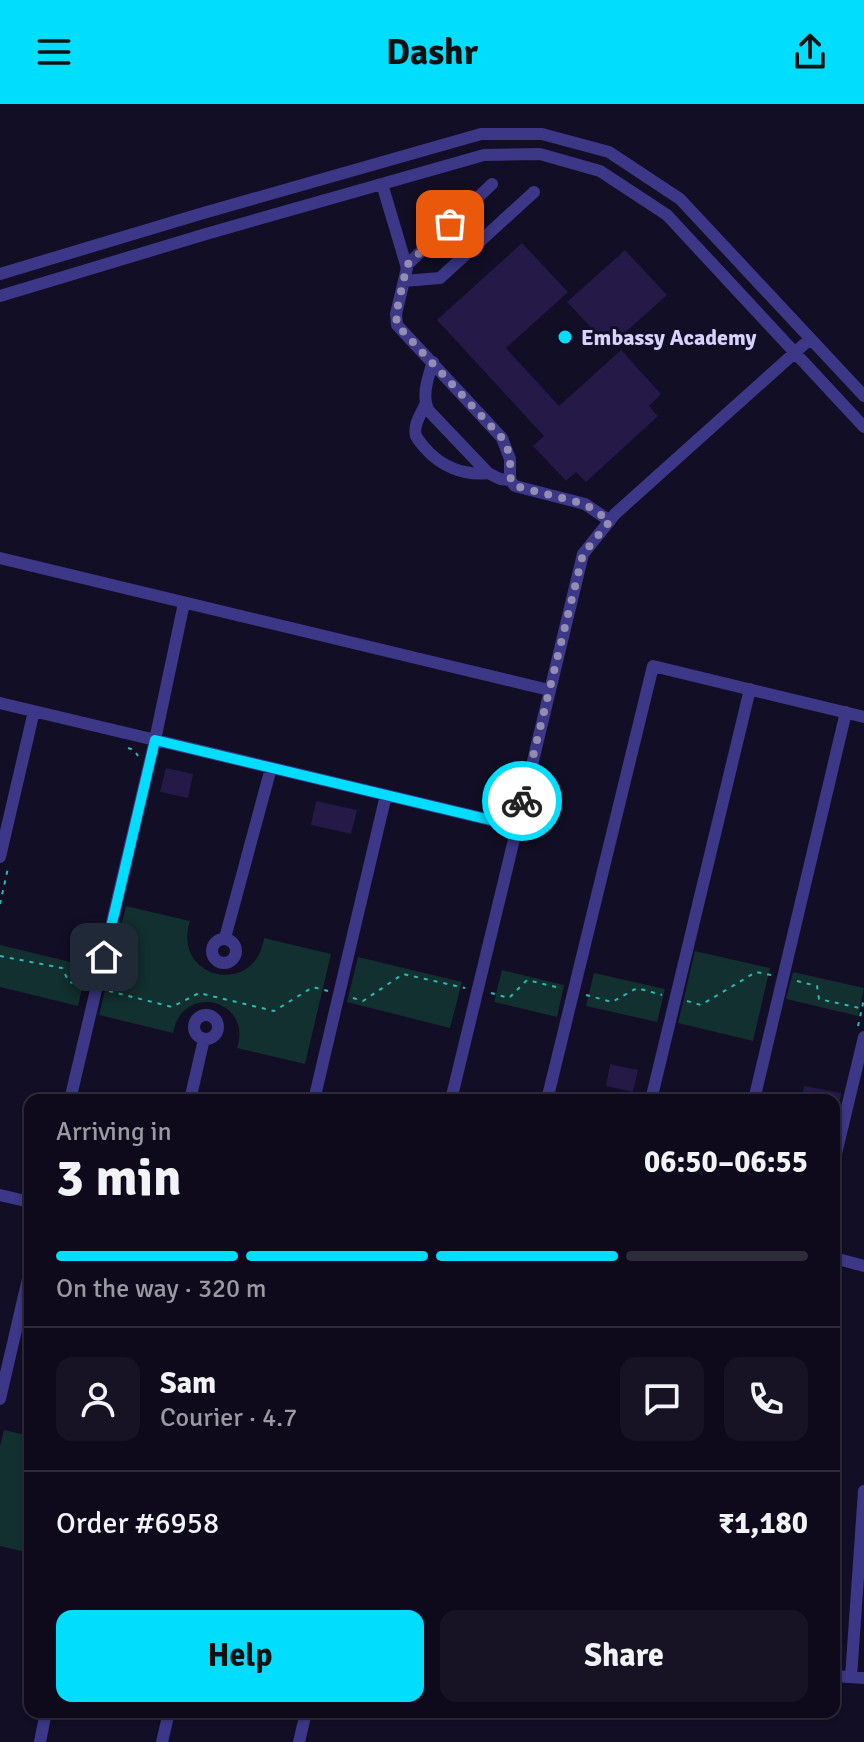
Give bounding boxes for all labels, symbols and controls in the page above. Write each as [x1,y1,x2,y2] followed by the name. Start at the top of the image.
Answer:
[32,30,76,74] icon: menu
[386,30,478,75] text: Dashr
[788,30,832,74] icon: share
[416,190,484,258] pin
[428,202,472,246] icon: bag
[581,324,756,351] place label: Embassy Academy
[556,328,574,346] marker: Embassy Academy
[482,761,562,841] courier
[500,779,544,823] icon: bike
[70,923,138,991] pin
[82,935,126,979] icon: home
[56,1116,172,1148] text: Arriving in
[644,1144,808,1181] text: 06:50–06:55
[56,1146,182,1210] text: 3 min
[56,1273,266,1305] text: On the way · 320 m
[56,1357,140,1441] button: person
[620,1357,704,1441] button: chat
[724,1357,808,1441] button: phone
[160,1365,216,1402] text: Sam
[160,1402,297,1434] text: Courier · 4.7
[56,1505,219,1542] text: Order #6958
[718,1505,808,1542] text: ₹1,180
[56,1610,424,1702] button: Help
[440,1610,808,1702] button: Share

